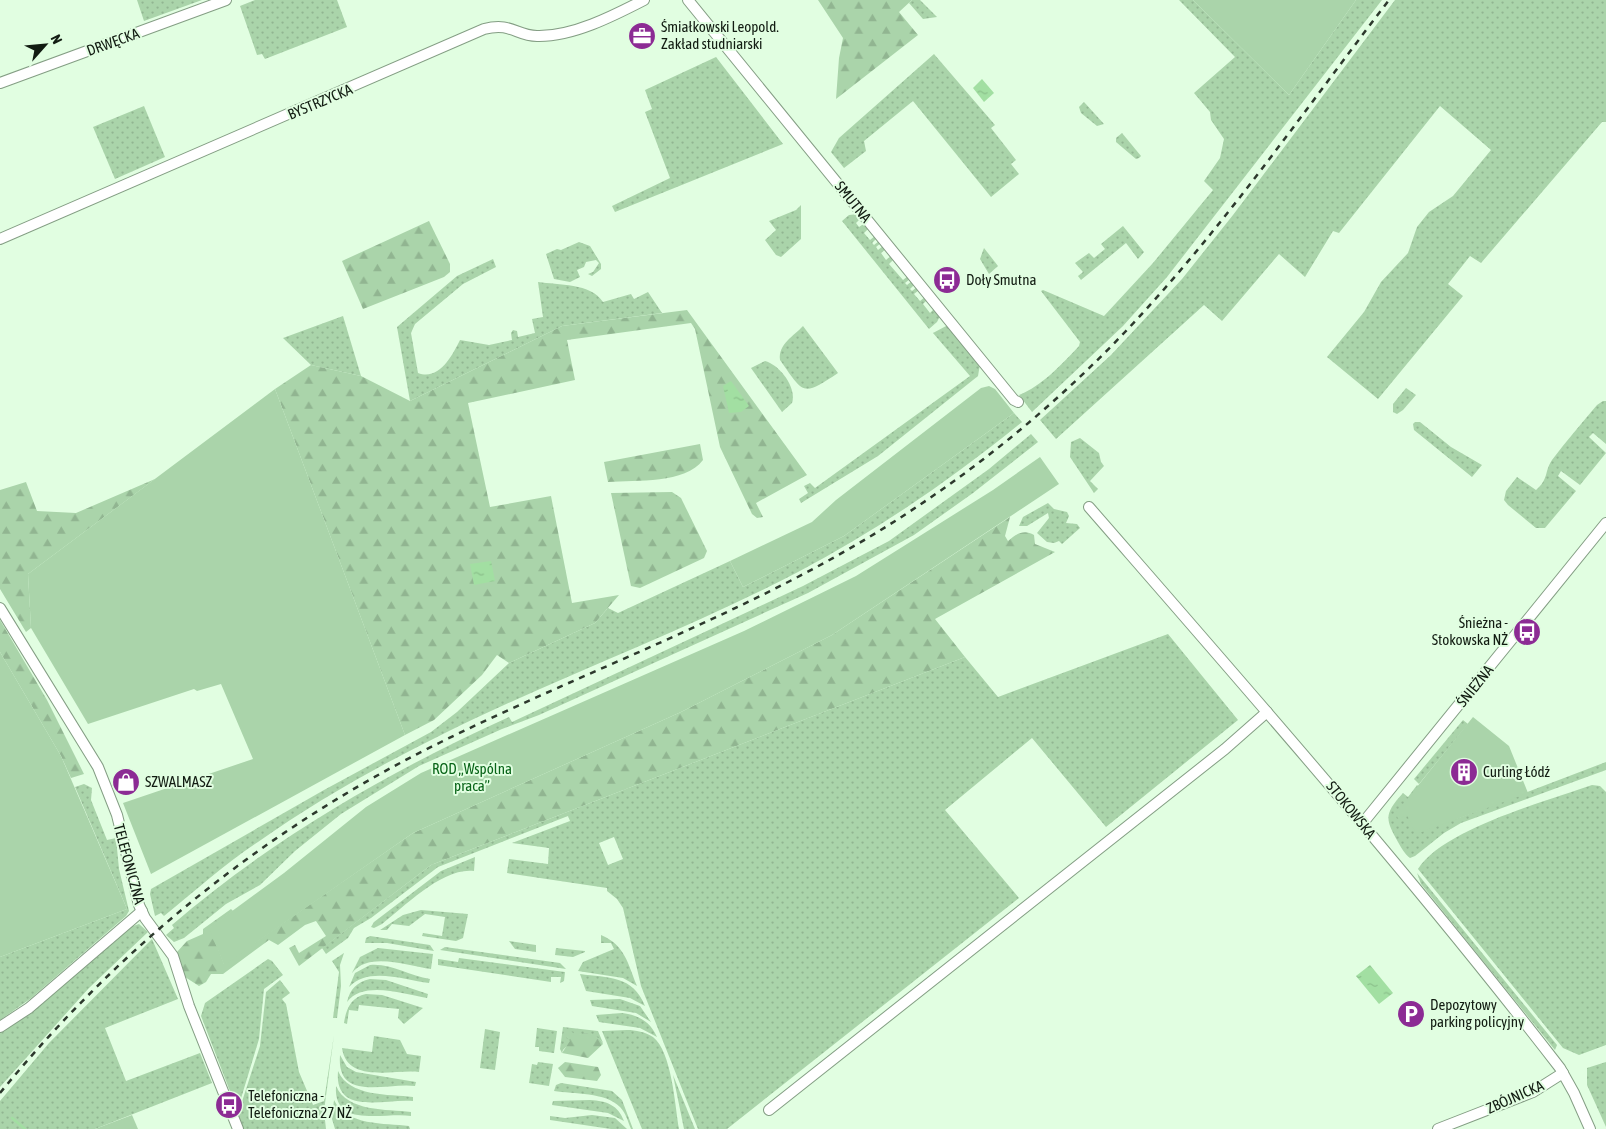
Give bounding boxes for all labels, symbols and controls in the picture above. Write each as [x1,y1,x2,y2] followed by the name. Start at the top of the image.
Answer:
[661,18,779,52] place label: Śmiałkowski Leopold. Zakład studniarski
[20,20,70,70] north arrow
[627,21,657,51] office icon: Śmiałkowski Leopold. Zakład studniarski
[84,24,142,59] street label: DRWĘCKA
[48,32,66,46] text: N
[285,80,355,123] street label: BYSTRZYCKA
[832,178,875,226] street label: SMUTNA
[932,265,962,295] bus stop icon: Doły Smutna
[966,271,1036,288] place label: Doły Smutna
[1432,614,1508,648] place label: Śnieżna - Stokowska NŻ
[1512,617,1542,647] bus stop icon: Śnieżna - Stokowska NŻ
[1453,661,1497,710] street label: ŚNIEŻNA
[1449,757,1479,787] building icon: Curling Łódź
[432,760,512,794] park label: ROD „Wspólna praca”
[1483,763,1551,780] place label: Curling Łódź
[111,767,141,797] shop icon: SZWALMASZ
[145,773,212,790] place label: SZWALMASZ
[1323,778,1380,842] street label: STOKOWSKA
[111,822,149,906] street label: TELEFONICZNA
[1430,996,1524,1030] place label: Depozytowy parking policyjny
[1396,999,1426,1029] parking icon: Depozytowy parking policyjny
[1483,1076,1547,1117] street label: ZBÓJNICKA
[248,1087,352,1121] place label: Telefoniczna - Telefoniczna 27 NŻ
[214,1090,244,1120] bus stop icon: Telefoniczna - Telefoniczna 27 NŻ

